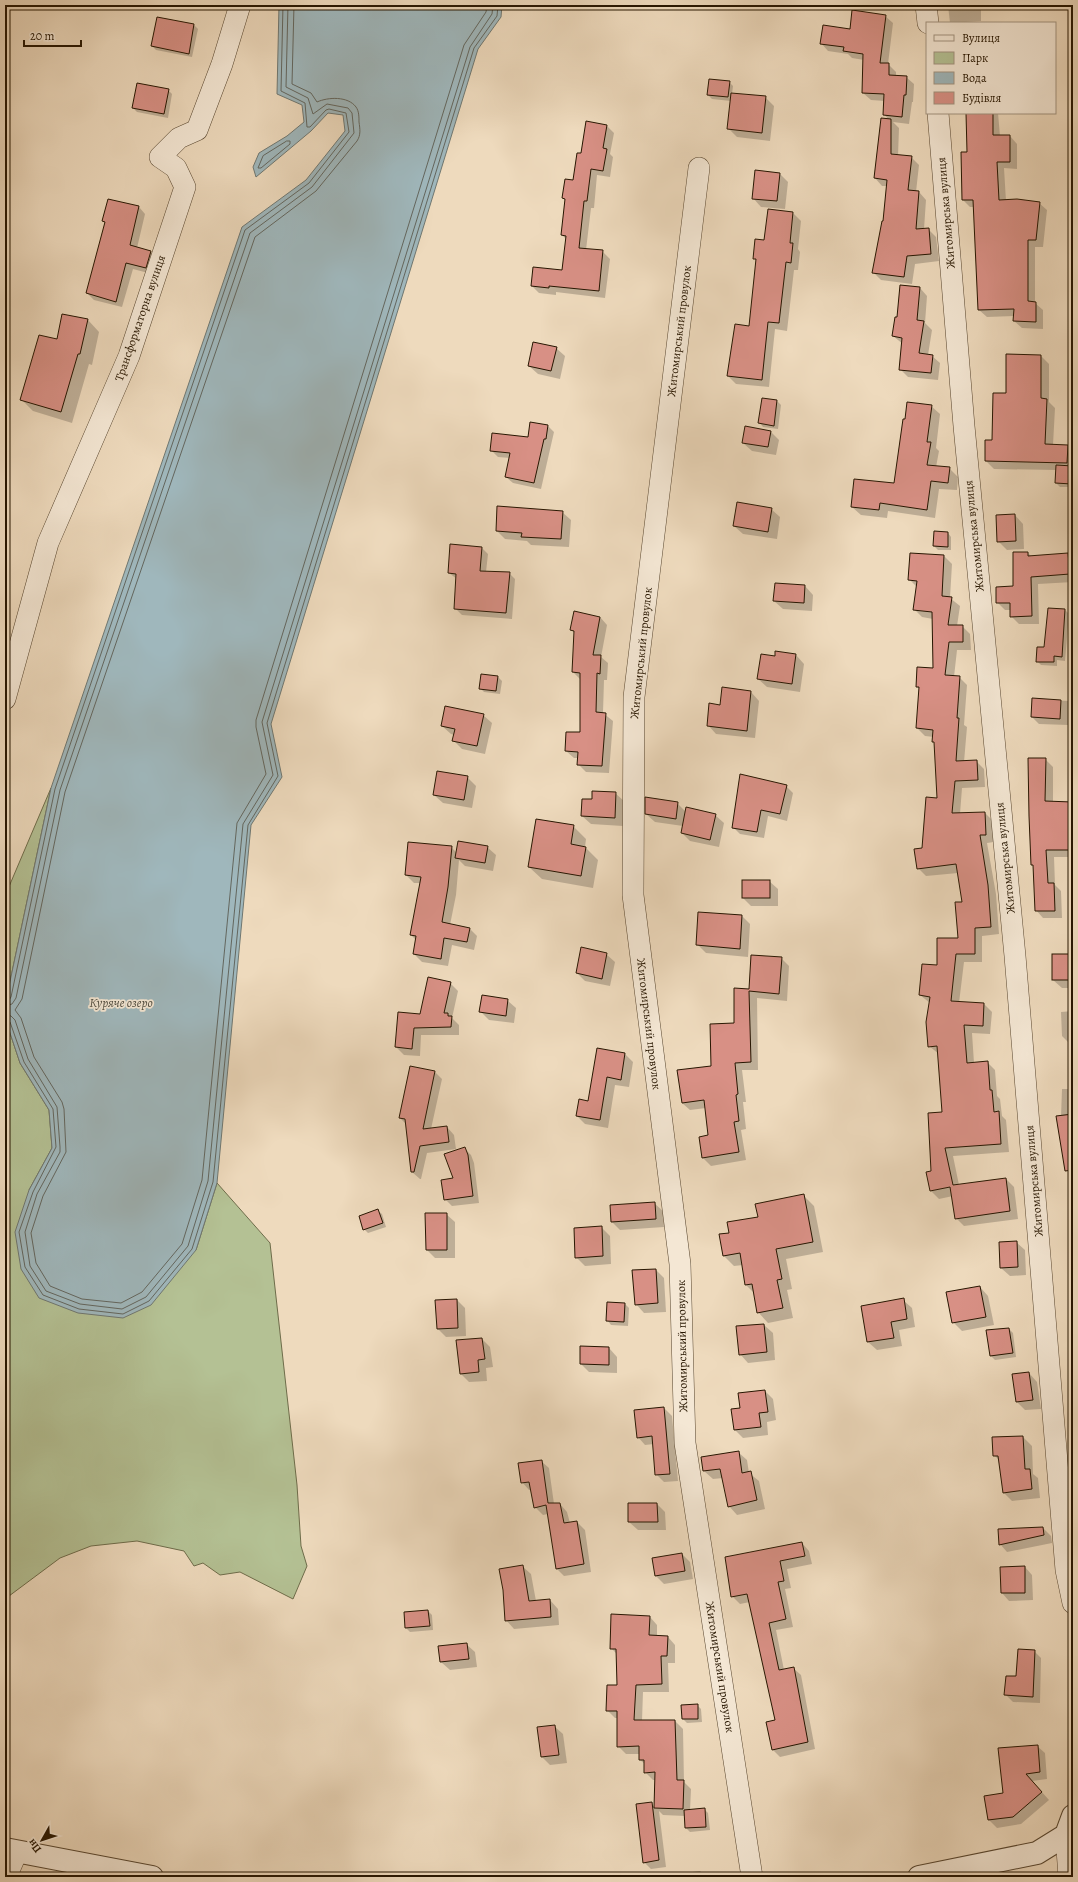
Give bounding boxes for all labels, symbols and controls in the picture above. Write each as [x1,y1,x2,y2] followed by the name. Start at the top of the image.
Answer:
[24,22,81,48] scale bar
[926,22,1056,114] legend
[30,28,54,44] text: 20 m
[962,30,1000,46] text: Вулиця
[962,50,988,66] text: Парк
[962,70,987,86] text: Вода
[962,90,1002,106] text: Будівля
[933,156,959,269] street label: Житомирська вулиця
[111,253,169,383] street label: Трансформаторна вулиця
[663,264,695,398] street label: Житомирський провулок
[960,479,988,592] street label: Житомирська вулиця
[626,586,656,720] street label: Житомирський провулок
[991,801,1019,914] street label: Житомирська вулиця
[633,957,665,1091] street label: Житомирський провулок
[89,994,153,1011] water label: Куряче озеро
[1021,1124,1047,1237] street label: Житомирська вулиця
[673,1280,691,1412] street label: Житомирський провулок
[702,1600,738,1734] street label: Житомирський провулок
[22,1820,62,1860] north arrow
[24,1835,45,1856] text: Пн

